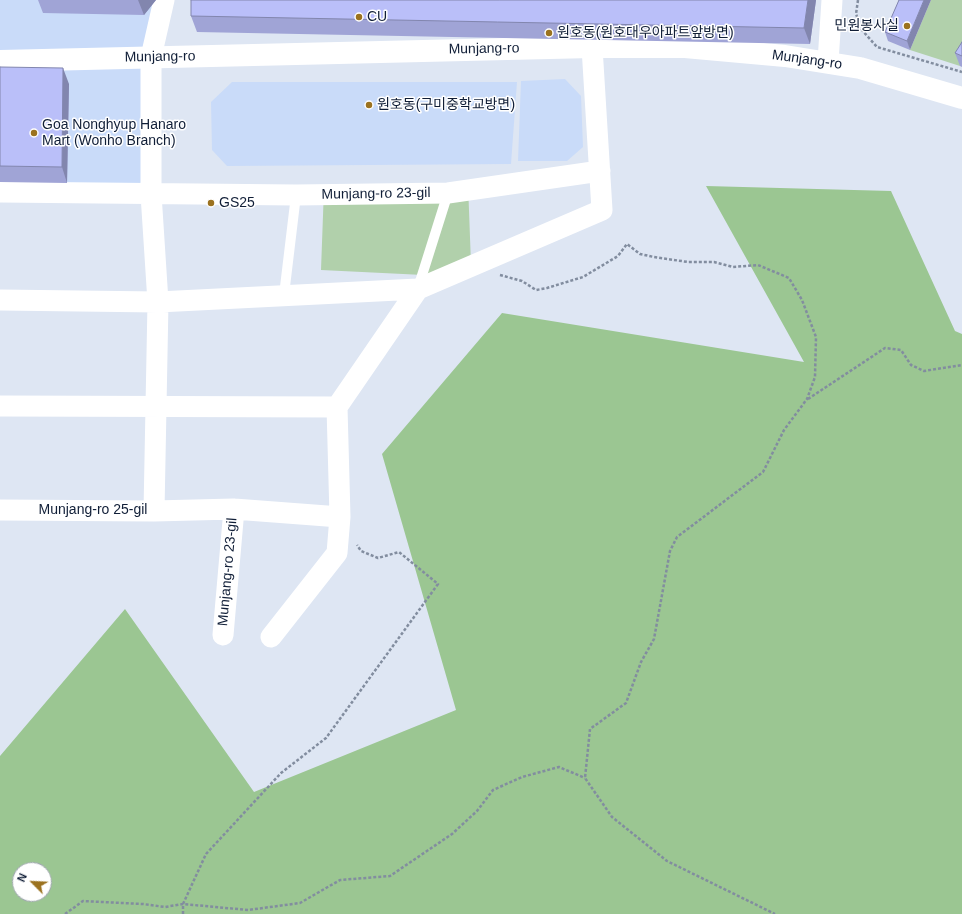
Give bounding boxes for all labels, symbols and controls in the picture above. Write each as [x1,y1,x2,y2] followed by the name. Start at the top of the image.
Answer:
[367,9,387,25] place label: CU
[354,12,364,22] marker: CU
[835,18,899,34] place label: 민원봉사실
[902,21,912,31] marker: 민원봉사실
[557,25,734,41] place label: 원호동(원호대우아파트앞방면)
[544,28,554,38] marker: 원호동(원호대우아파트앞방면)
[448,40,520,58] street label: Munjang-ro
[771,47,843,73] street label: Munjang-ro
[124,48,196,66] street label: Munjang-ro
[377,97,515,113] place label: 원호동(구미중학교방면)
[364,100,374,110] marker: 원호동(구미중학교방면)
[42,117,186,150] place label: Goa Nonghyup Hanaro Mart (Wonho Branch)
[29,128,39,138] marker: Goa Nonghyup Hanaro Mart (Wonho Branch)
[321,185,431,203] street label: Munjang-ro 23-gil
[219,195,255,211] place label: GS25
[206,198,216,208] marker: GS25
[39,502,147,518] street label: Munjang-ro 25-gil
[215,517,241,627] street label: Munjang-ro 23-gil
[12,862,52,902] north arrow
[15,871,29,884] text: N

